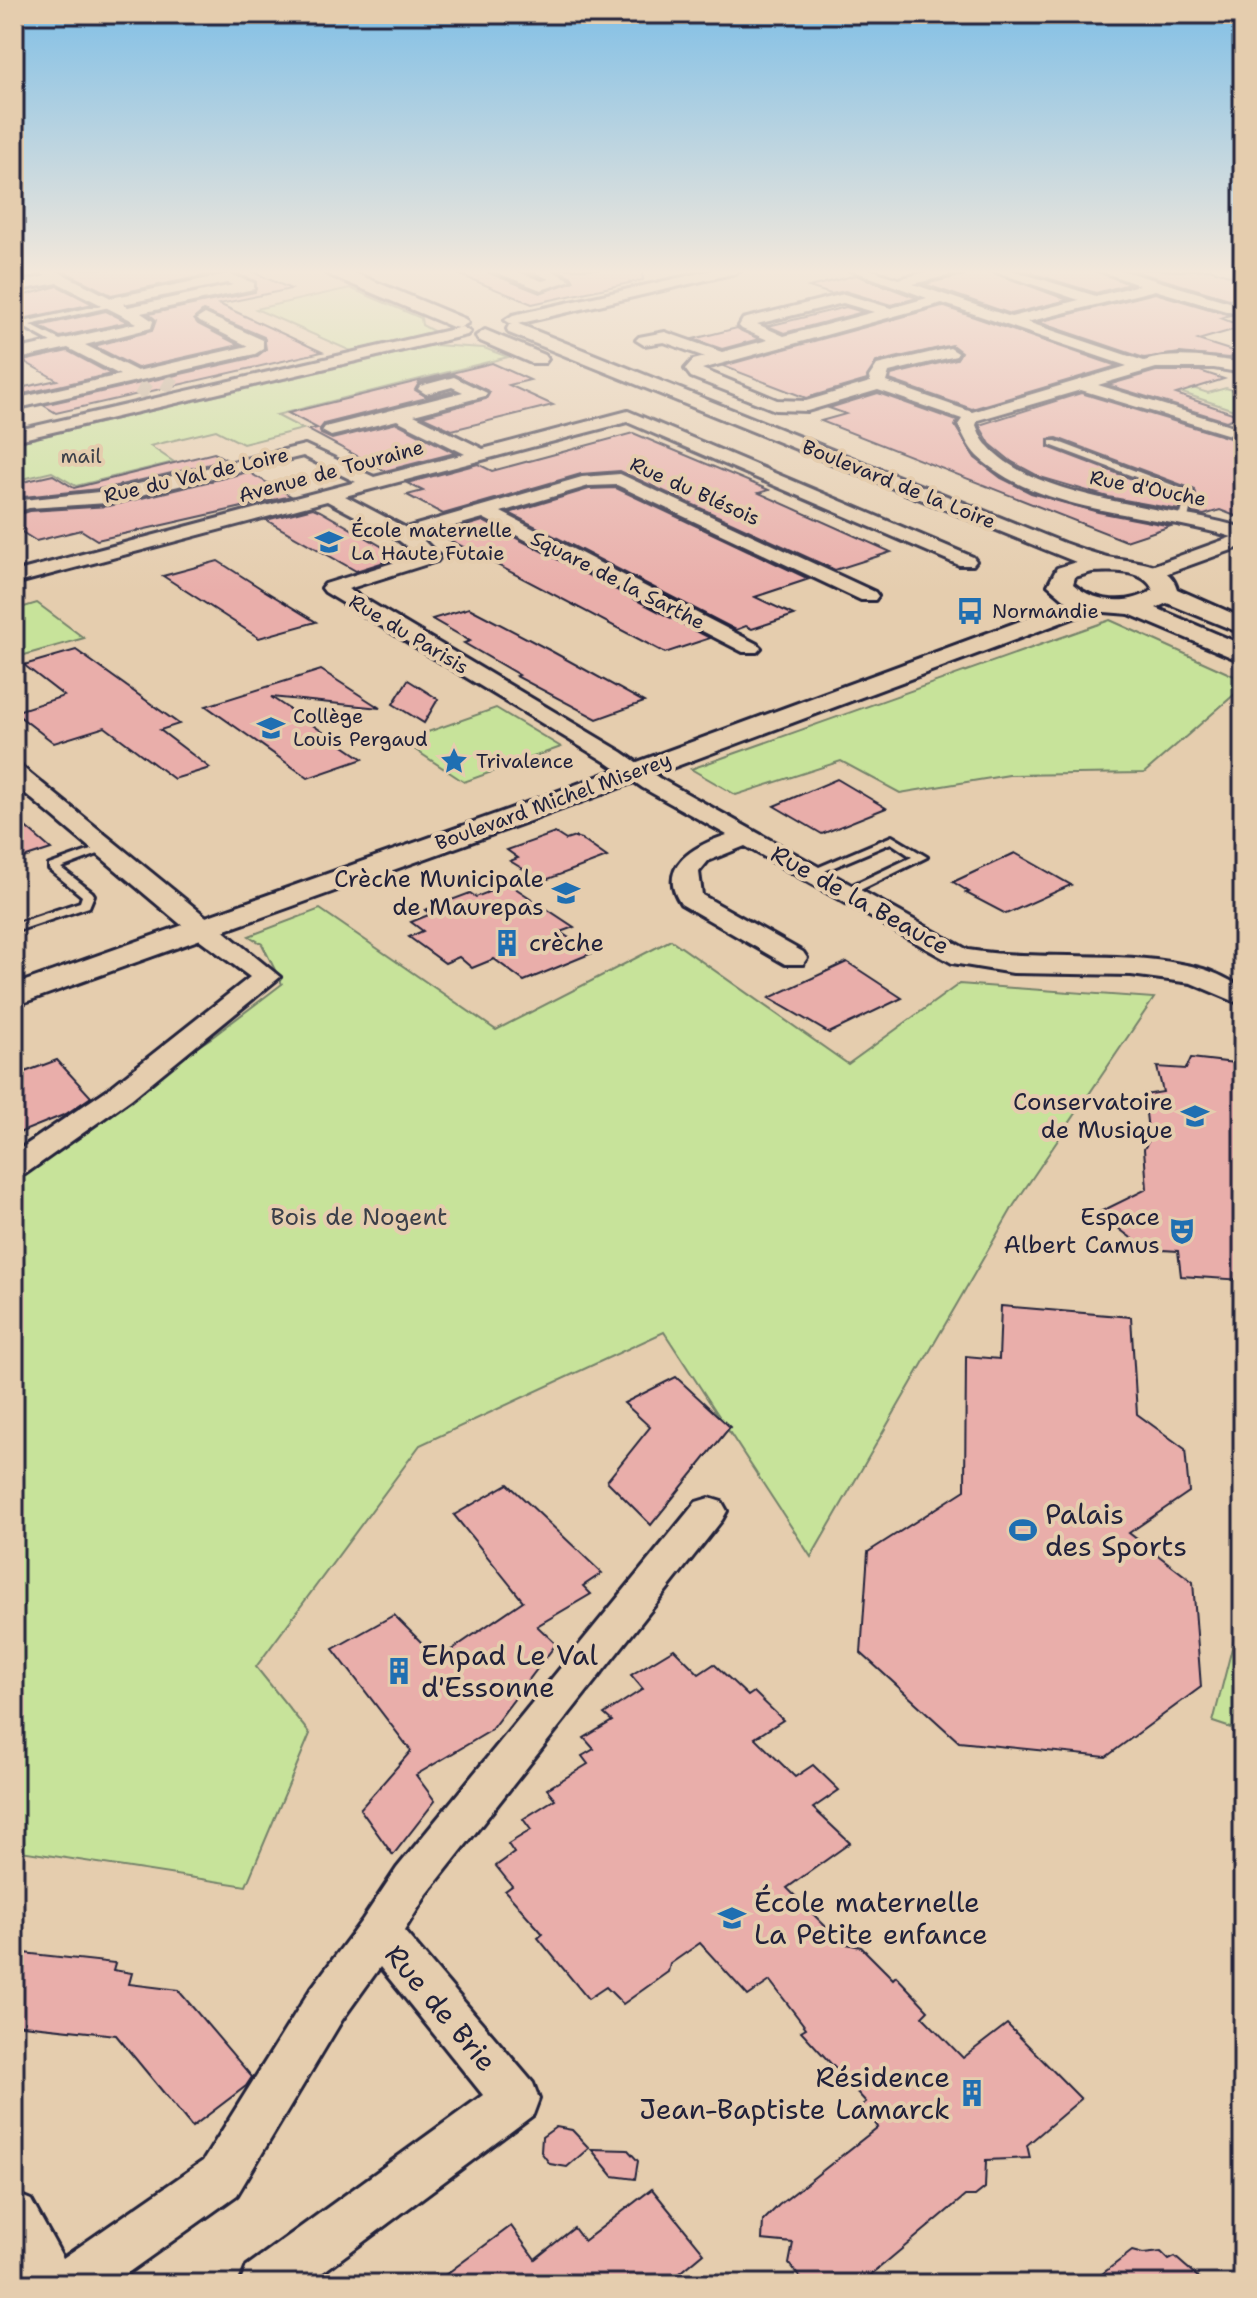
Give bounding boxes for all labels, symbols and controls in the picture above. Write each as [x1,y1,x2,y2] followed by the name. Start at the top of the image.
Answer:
[799,433,999,535] street label: Boulevard de la Loire
[235,434,427,508] street label: Avenue de Touraine
[101,441,291,509] street label: Rue du Val de Loire
[60,443,102,469] park label: mail
[626,451,764,531] street label: Rue du Blésois
[1087,464,1209,512] street label: Rue d'Ouche
[351,517,512,566] place label: École maternelle La Haute Futaie
[527,525,709,635] street label: Square de la Sarthe
[314,527,344,557] school or university icon: École maternelle La Haute Futaie
[344,588,474,680] street label: Rue du Parisis
[955,596,985,626] bus stop icon: Normandie
[992,598,1099,624] place label: Normandie
[293,703,428,752] place label: Collège Louis Pergaud
[256,713,286,743] school or university icon: Collège Louis Pergaud
[431,746,675,856] street label: Boulevard Michel Miserey
[439,746,469,776] place icon: Trivalence
[476,748,574,774] place label: Trivalence
[765,838,955,962] street label: Rue de la Beauce
[334,863,544,923] place label: Crèche Municipale de Maurepas
[551,878,581,908] school or university icon: Crèche Municipale de Maurepas
[529,927,604,959] place label: crèche
[492,928,522,958] building icon: crèche
[1013,1086,1173,1146] place label: Conservatoire de Musique
[1180,1101,1210,1131] school or university icon: Conservatoire de Musique
[271,1201,447,1233] park label: Bois de Nogent
[1003,1201,1160,1261] place label: Espace Albert Camus
[1167,1216,1197,1246] theatre icon: Espace Albert Camus
[1045,1495,1187,1565] place label: Palais des Sports
[1008,1515,1038,1545] sports icon: Palais des Sports
[421,1636,598,1706] place label: Ehpad Le Val d'Essonne
[384,1656,414,1686] building icon: Ehpad Le Val d'Essonne
[754,1883,988,1953] place label: École maternelle La Petite enfance
[717,1903,747,1933] school or university icon: École maternelle La Petite enfance
[377,1936,505,2080] street label: Rue de Brie
[639,2058,950,2128] place label: Résidence Jean-Baptiste Lamarck
[957,2078,987,2108] building icon: Résidence Jean-Baptiste Lamarck

